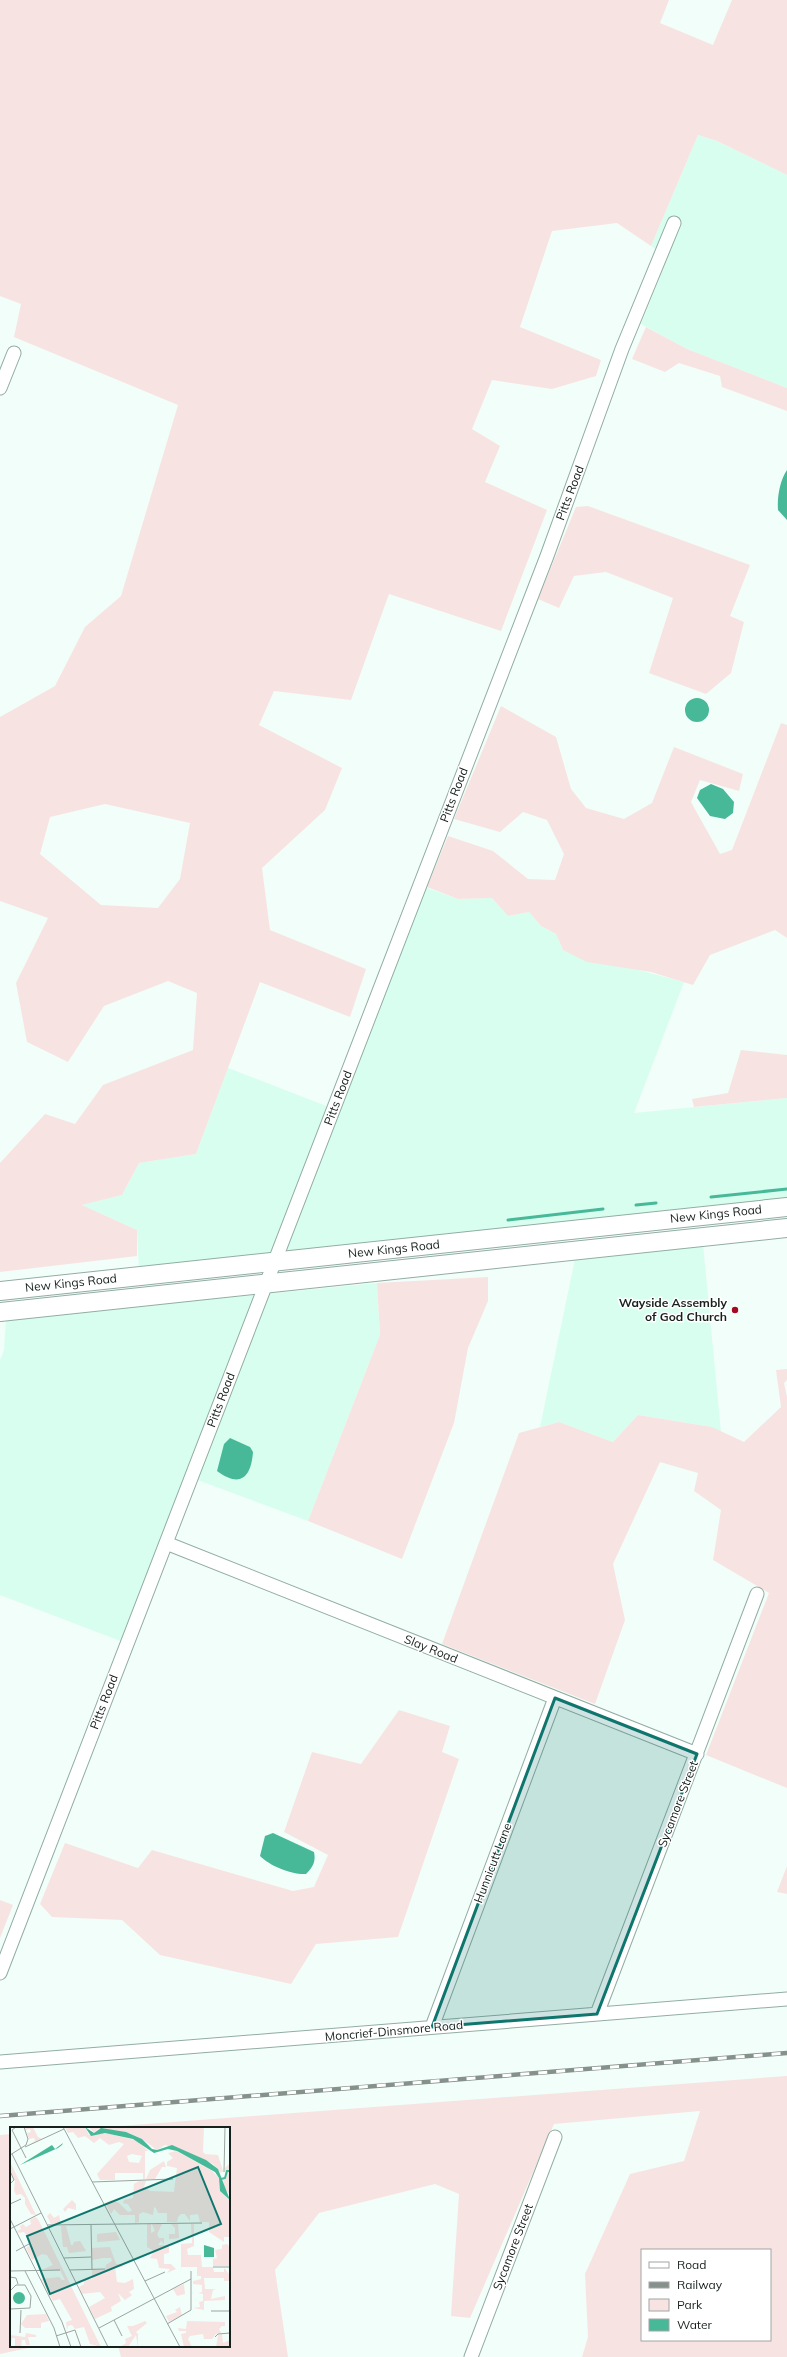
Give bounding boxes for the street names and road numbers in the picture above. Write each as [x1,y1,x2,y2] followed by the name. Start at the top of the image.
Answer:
[552,463,587,522] street label: Pitts Road
[436,765,471,824] street label: Pitts Road
[320,1068,355,1127] street label: Pitts Road
[669,1201,763,1226] street label: New Kings Road
[347,1236,441,1261] street label: New Kings Road
[24,1270,118,1295] street label: New Kings Road
[203,1370,238,1429] street label: Pitts Road
[402,1631,460,1666] street label: Slay Road
[86,1672,121,1731] street label: Pitts Road
[654,1759,701,1849] street label: Sycamore Street
[470,1821,515,1905] street label: Hunnicutt Lane
[324,2017,464,2044] street label: Moncrief-Dinsmore Road
[489,2202,536,2292] street label: Sycamore Street

